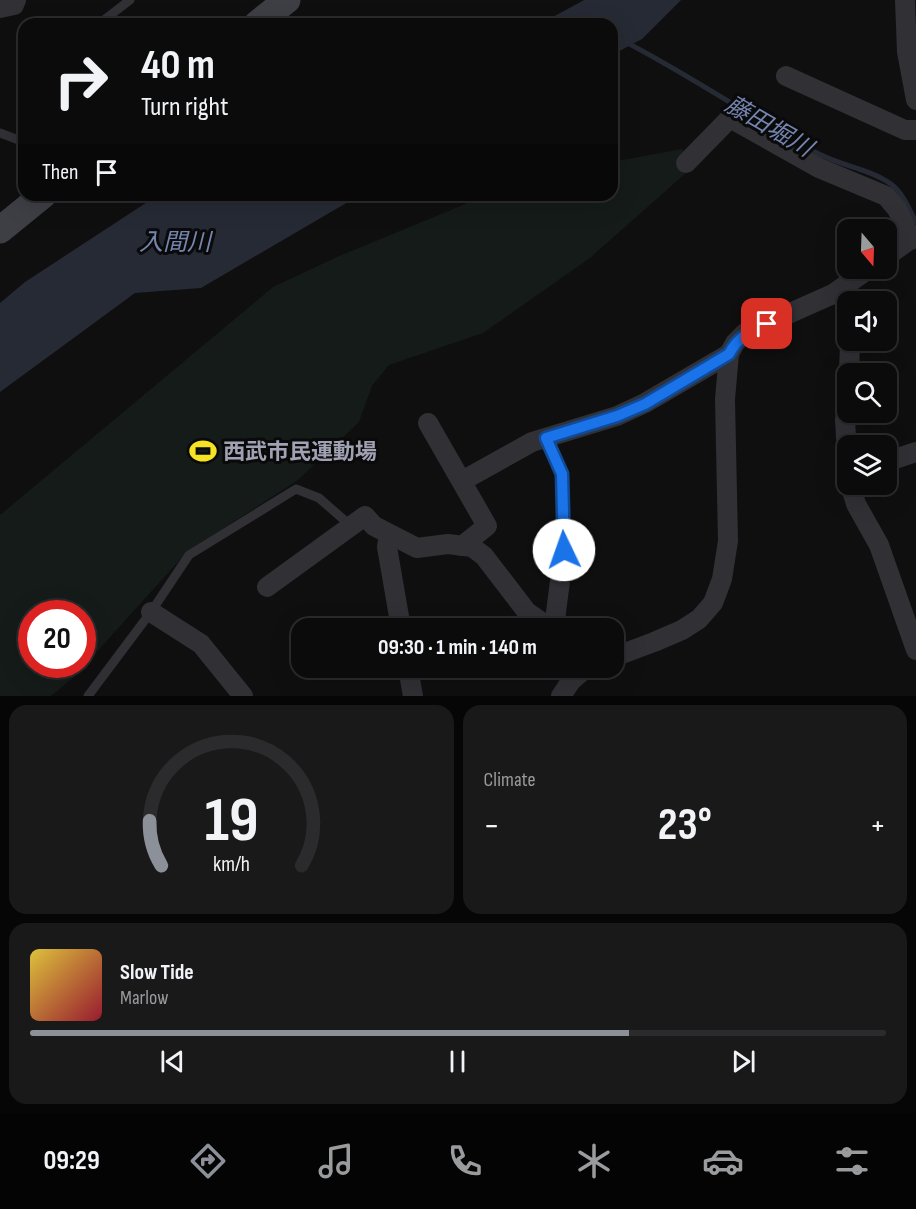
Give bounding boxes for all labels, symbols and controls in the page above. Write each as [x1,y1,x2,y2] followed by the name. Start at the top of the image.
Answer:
[141,40,215,91] text: 40 m
[42,42,120,120] icon: right
[720,90,820,164] water label: 藤田堀川
[141,91,228,123] text: Turn right
[90,156,123,189] icon: arrive
[42,159,78,186] text: Then
[837,219,897,279] north arrow
[837,219,897,495] map controls
[139,228,214,257] water label: 入間川
[837,291,897,351] button: sound
[741,298,792,349] pin
[750,307,783,340] icon: arrive
[837,363,897,423] button: search
[837,435,897,495] button: layers
[188,436,218,466] sports icon: 西武市民運動場
[223,439,377,466] place label: 西武市民運動場
[532,518,596,582] position arrow
[18,600,96,678] speed limit sign: 20
[378,634,537,661] text: 09:30 · 1 min · 140 m
[484,768,536,792] text: Climate
[204,784,258,859] text: 19
[658,798,712,853] text: 23°
[484,806,500,846] text: −
[870,806,886,846] text: +
[213,853,250,878] text: km/h
[120,959,194,986] text: Slow Tide
[120,986,168,1010] text: Marlow
[156,1045,189,1078] icon: previous
[441,1045,474,1078] icon: pause
[727,1045,760,1078] icon: next
[187,1140,229,1182] icon: directions
[315,1140,357,1182] icon: music
[444,1140,486,1182] icon: phone
[573,1140,615,1182] icon: climate
[702,1140,744,1182] icon: car
[831,1140,873,1182] icon: filters
[43,1145,100,1177] text: 09:29

